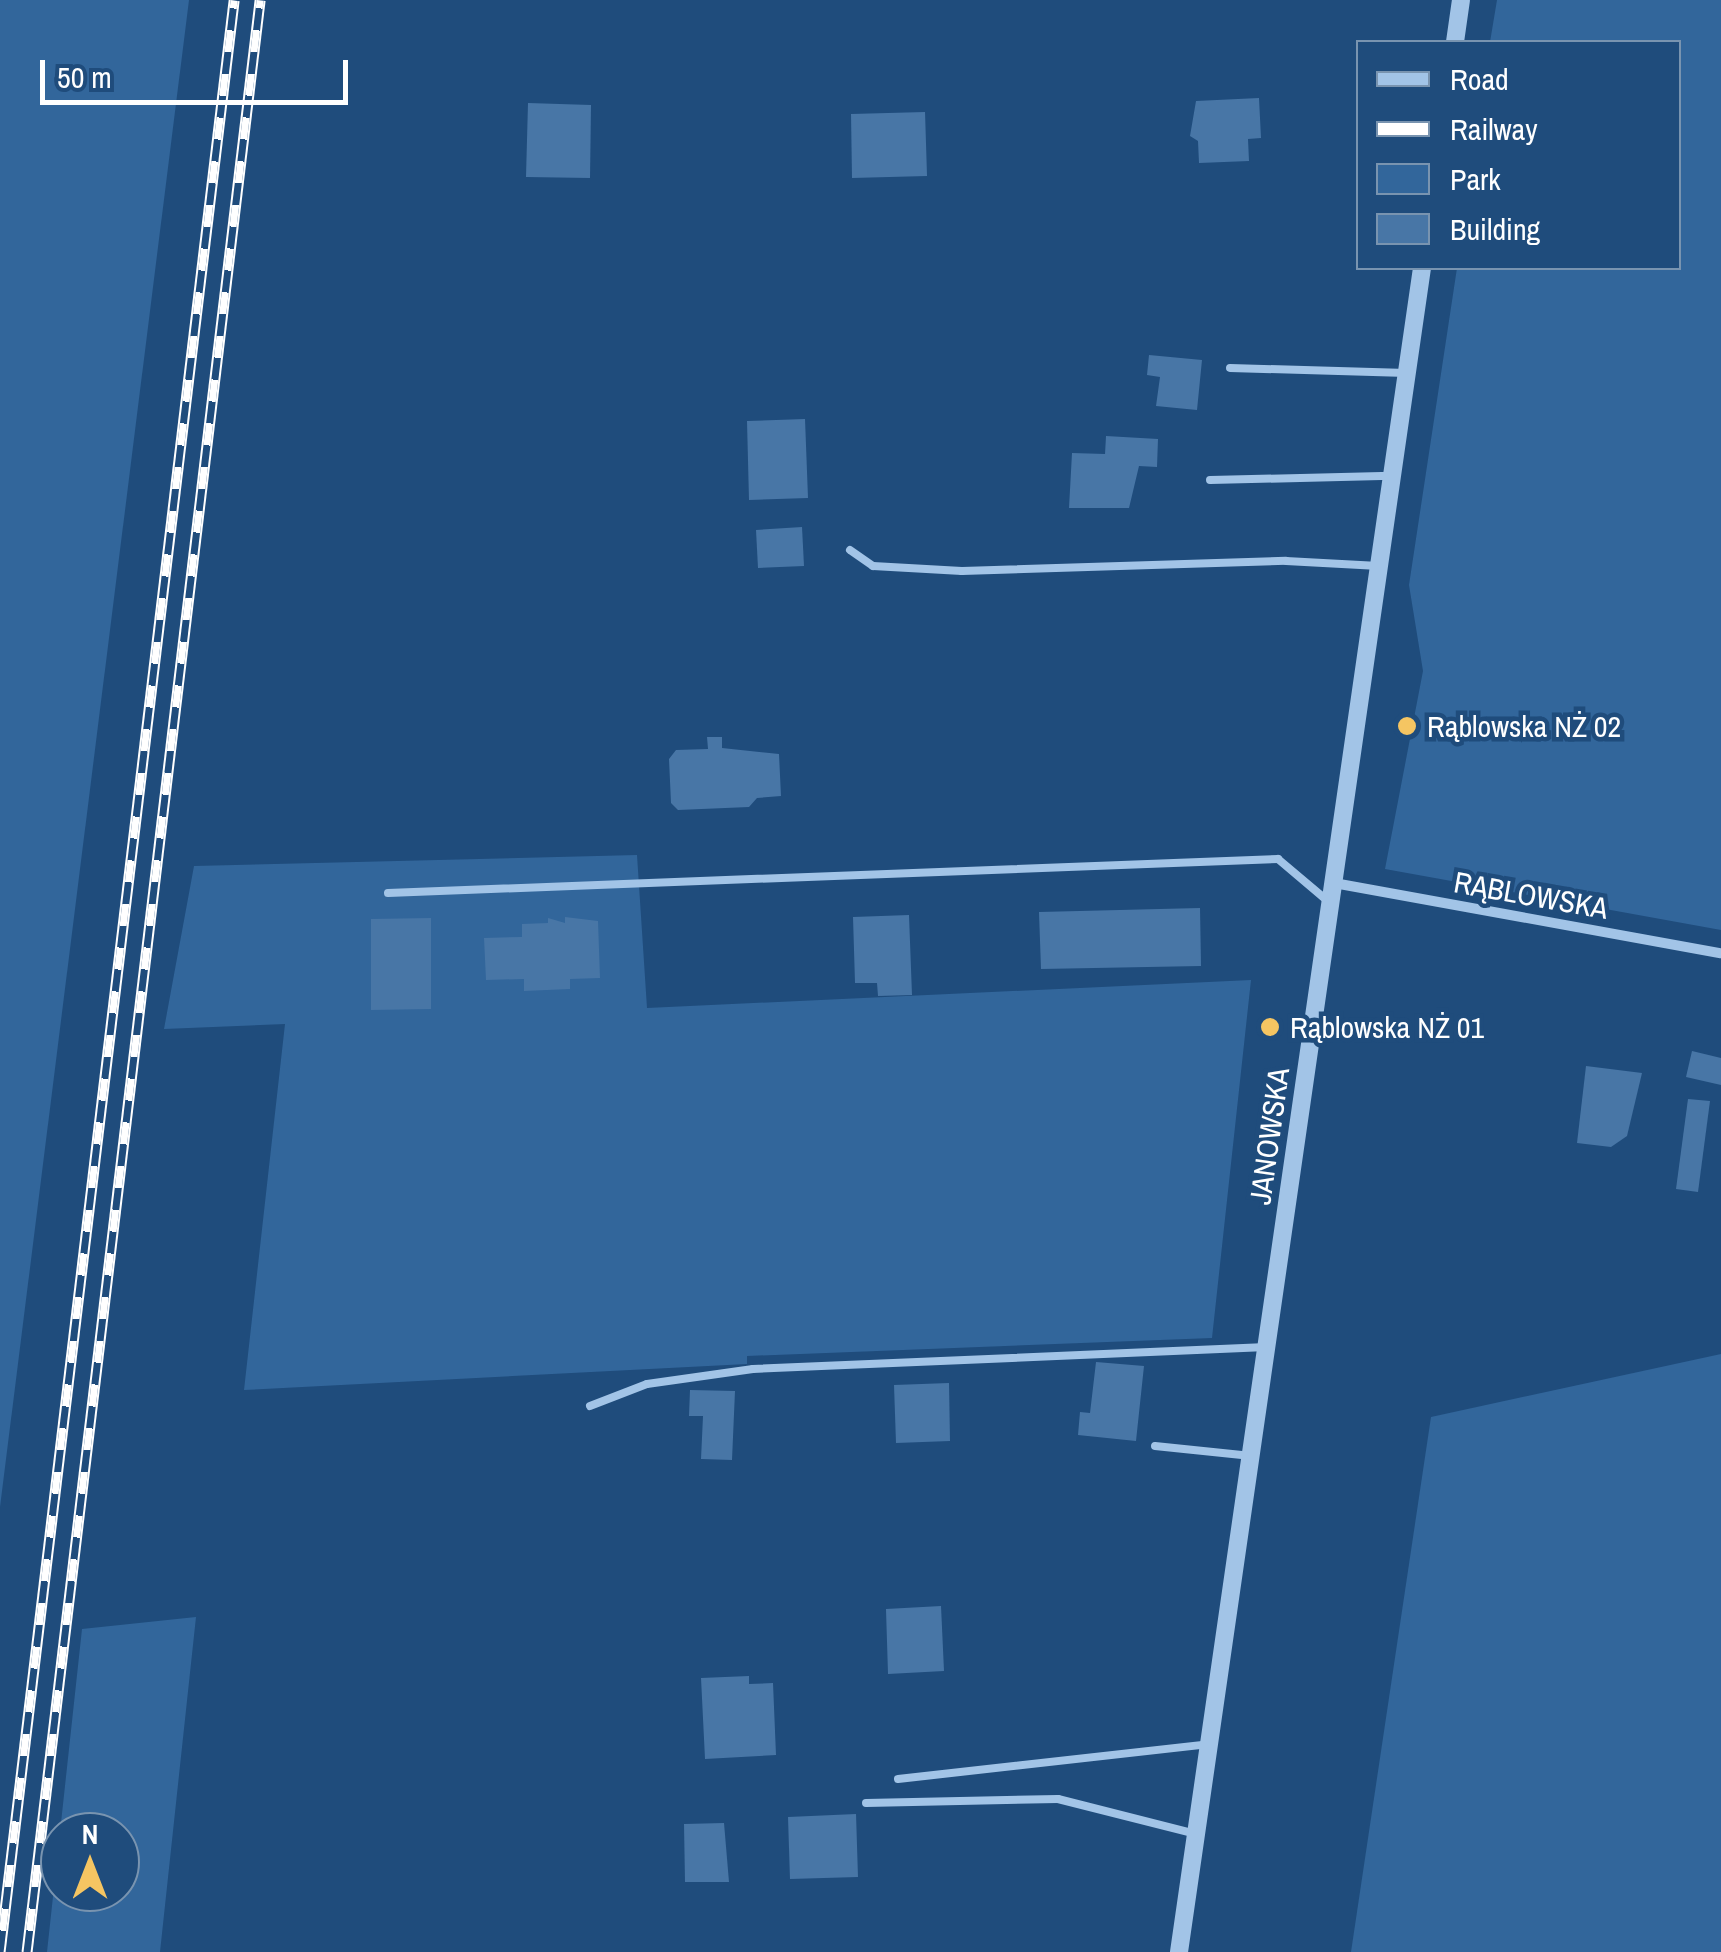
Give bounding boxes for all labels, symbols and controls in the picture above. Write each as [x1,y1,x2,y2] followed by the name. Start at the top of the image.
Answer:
[45,40,352,102] scale bar
[1356,40,1681,270] legend
[57,57,112,97] text: 50 m
[1450,59,1509,99] text: Road
[1450,109,1537,149] text: Railway
[1450,159,1501,199] text: Park
[1450,209,1540,249] text: Building
[1427,708,1621,744] place label: Rąblowska NŻ 02
[1396,715,1418,737] marker: Rąblowska NŻ 02
[1451,864,1611,926] street label: RĄBLOWSKA
[1290,1009,1484,1045] place label: Rąblowska NŻ 01
[1259,1016,1281,1038] marker: Rąblowska NŻ 01
[1242,1065,1296,1207] street label: JANOWSKA
[40,1812,140,1912] north arrow
[82,1815,98,1853] text: N

